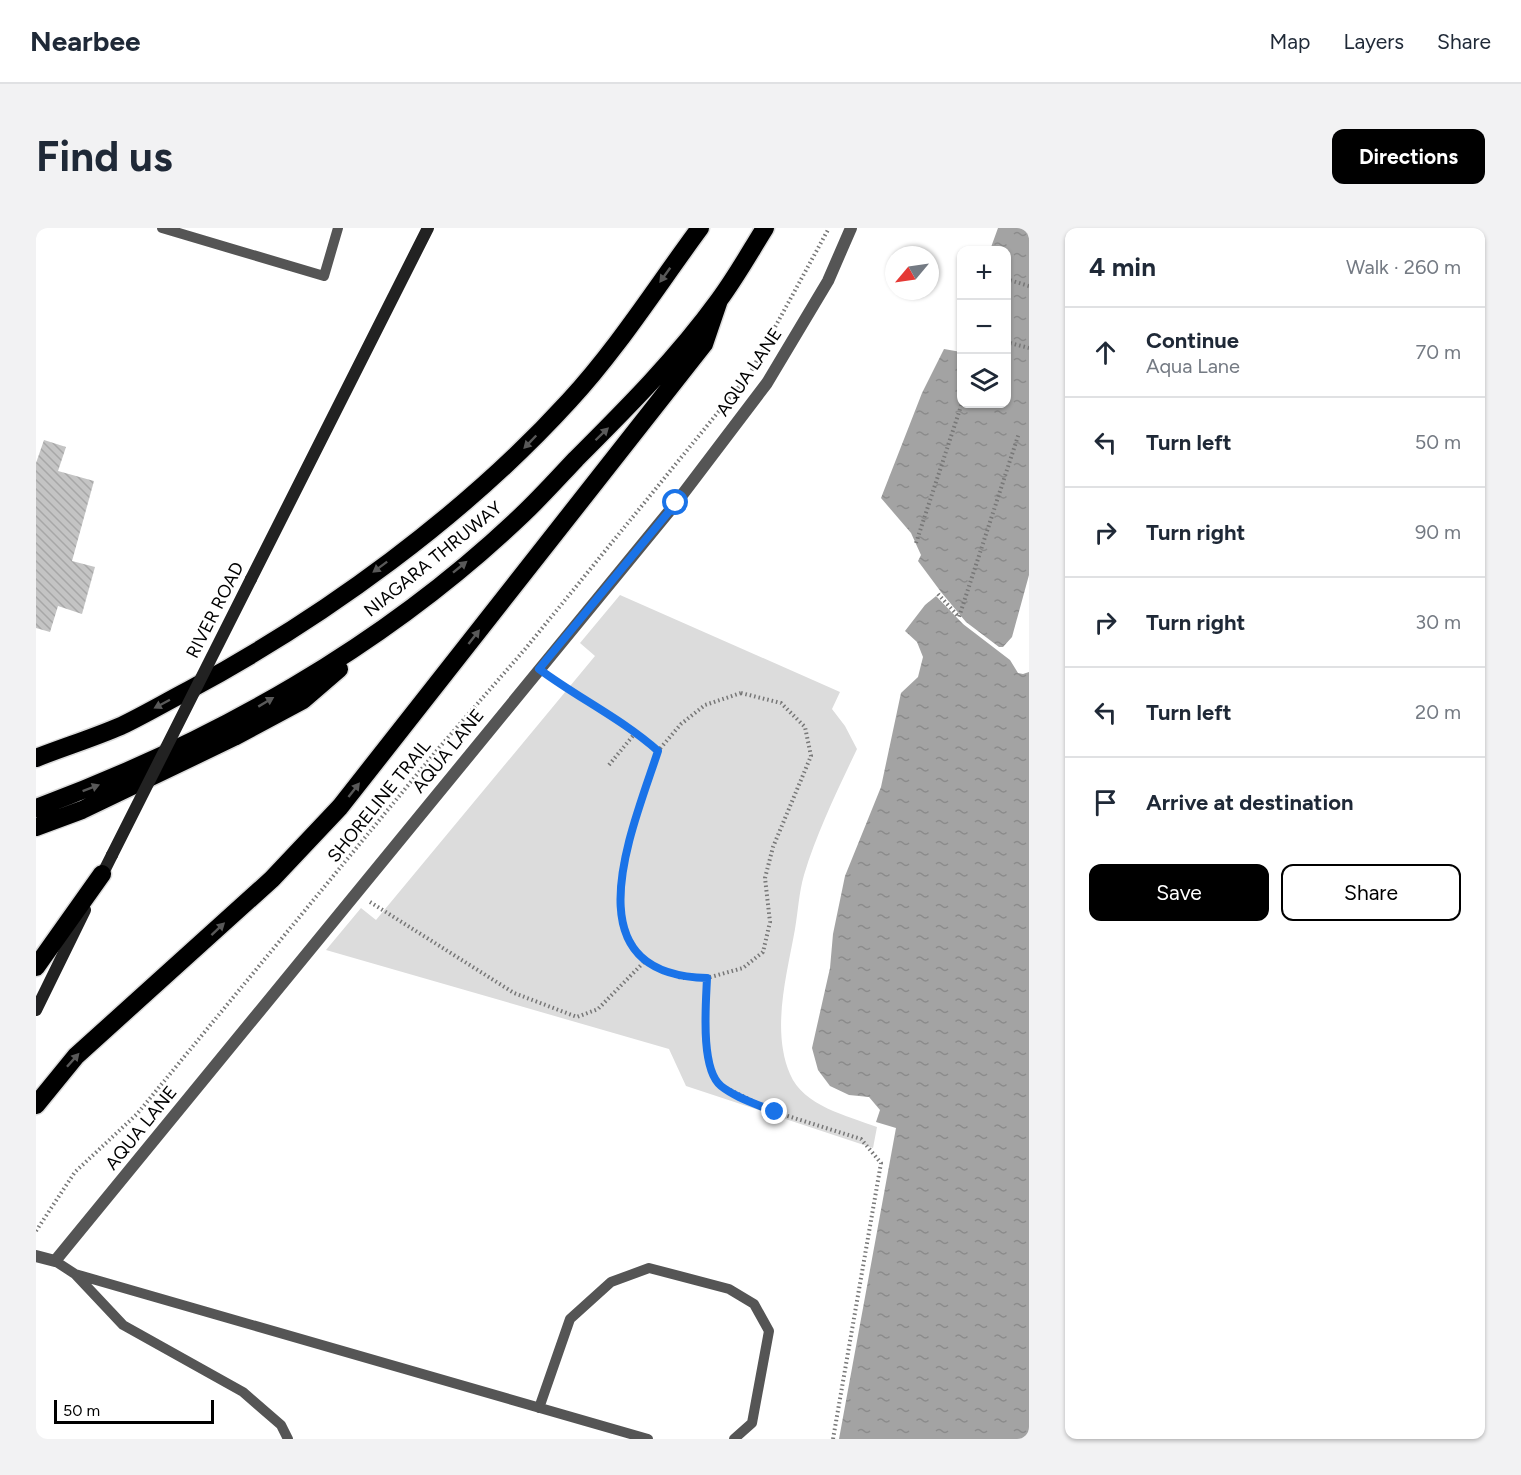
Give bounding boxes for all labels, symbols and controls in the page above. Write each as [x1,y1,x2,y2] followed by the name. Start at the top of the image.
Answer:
[30,24,140,58] text: Nearbee
[1270,29,1310,54] text: Map
[1343,29,1404,54] text: Layers
[1437,29,1491,54] text: Share
[1332,129,1485,184] button: Directions
[36,131,173,182] text: Find us
[885,246,939,300] north arrow
[957,246,1011,408] map controls
[957,246,1011,300] button: +
[1089,251,1156,283] text: 4 min
[1346,255,1461,279] text: Walk · 260 m
[659,267,672,283] one-way arrow
[957,300,1011,354] button: −
[711,324,787,420] street label: AQUA LANE
[1146,327,1239,354] text: Continue
[1089,336,1122,369] icon: ahead
[1415,340,1461,364] text: 70 m
[957,354,1011,408] button: layers
[1146,354,1240,378] text: Aqua Lane
[1089,426,1122,459] icon: left
[595,427,609,441] one-way arrow
[1146,429,1232,456] text: Turn left
[1415,430,1461,454] text: 50 m
[523,435,537,449] one-way arrow
[662,489,688,515] route start
[360,497,506,621] street label: NIAGARA THRUWAY
[1089,516,1122,549] icon: right
[1146,519,1245,546] text: Turn right
[1415,520,1461,544] text: 90 m
[181,558,249,662] street label: RIVER ROAD
[372,561,388,573] one-way arrow
[453,562,468,574] one-way arrow
[1089,606,1122,639] icon: right
[1146,609,1245,636] text: Turn right
[1415,610,1461,634] text: 30 m
[468,629,480,644] one-way arrow
[1089,696,1122,729] icon: left
[258,697,274,708] one-way arrow
[153,699,170,709] one-way arrow
[1146,699,1232,726] text: Turn left
[1415,700,1461,724] text: 20 m
[407,705,489,797] street label: AQUA LANE
[323,735,436,867] street label: SHORELINE TRAIL
[347,782,360,798] one-way arrow
[82,783,100,792] one-way arrow
[1089,786,1122,819] icon: arrive
[1146,789,1354,816] text: Arrive at destination
[1089,864,1269,921] button: Save
[1281,864,1461,921] button: Share
[210,922,225,936] one-way arrow
[66,1053,79,1068] one-way arrow
[100,1082,182,1174] street label: AQUA LANE
[761,1098,787,1124] route end
[54,1397,214,1424] scale bar
[63,1401,100,1420] text: 50 m

